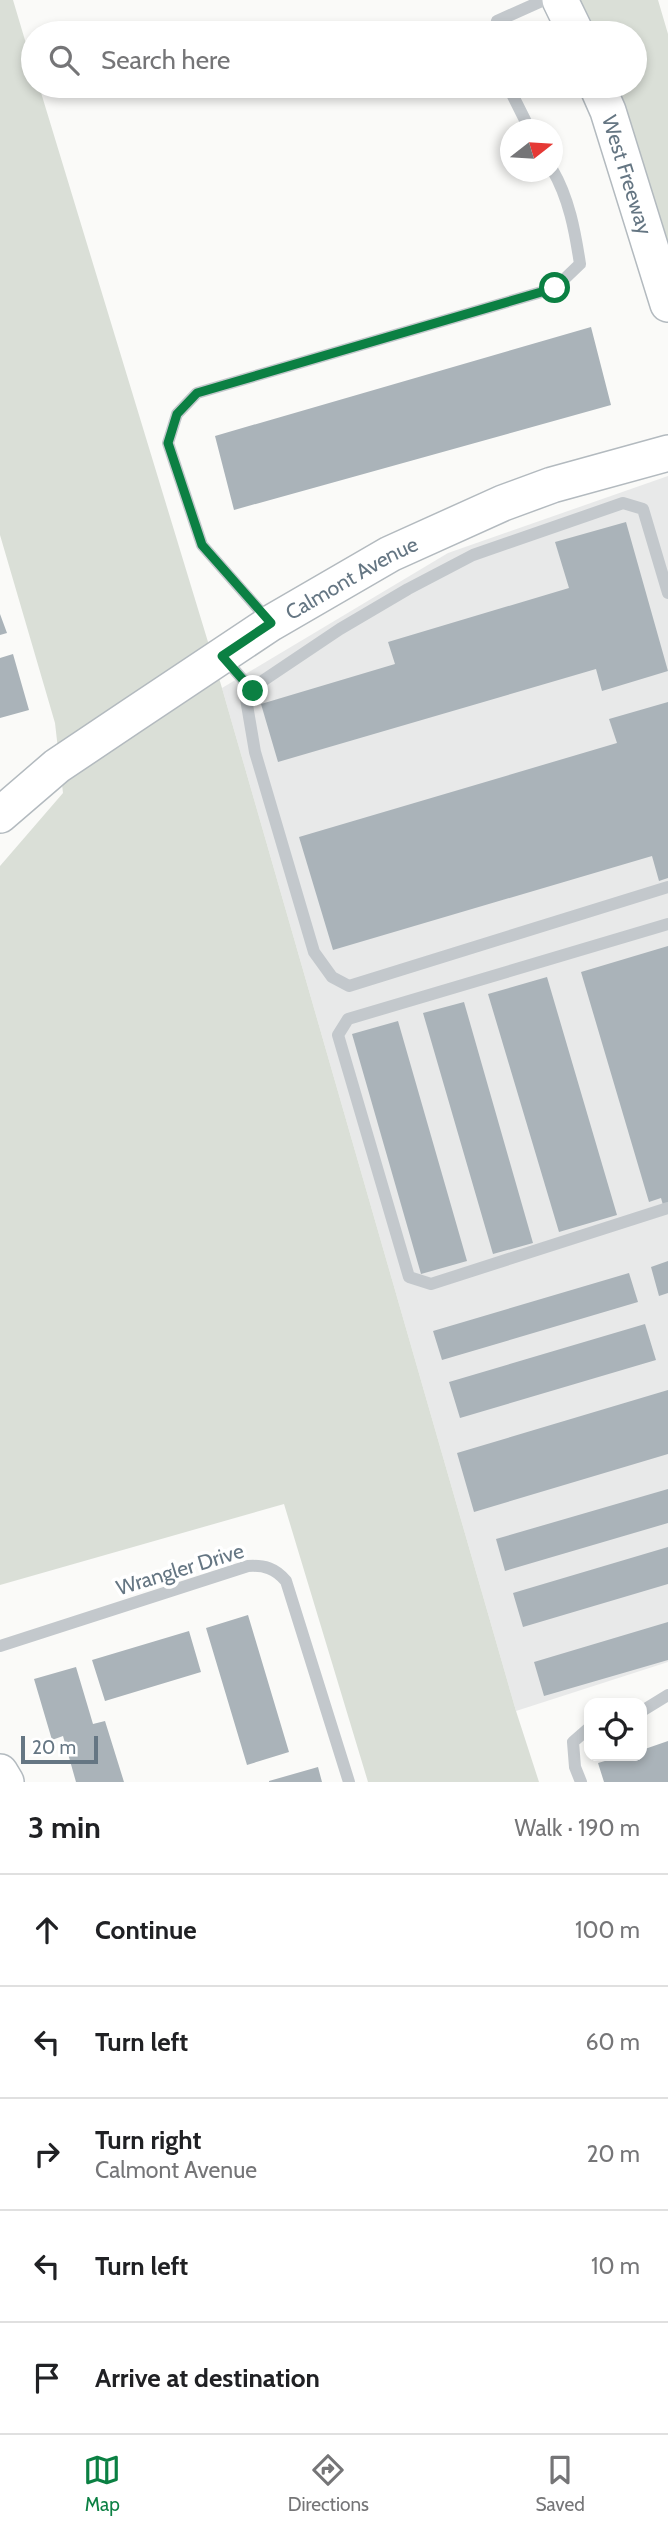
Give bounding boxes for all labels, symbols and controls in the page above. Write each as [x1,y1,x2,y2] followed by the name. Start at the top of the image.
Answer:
[21,21,647,98] search box
[45,41,83,79] icon: search
[101,44,230,76] text: Search here
[597,112,658,238] street label: West Freeway
[500,119,563,182] north arrow
[539,272,570,303] route start
[281,531,422,625] street label: Calmont Avenue
[237,675,268,706] route end
[113,1538,247,1600] street label: Wrangler Drive
[584,1698,647,1761] map controls
[584,1698,647,1761] button: locate
[21,1733,98,1765] scale bar
[32,1736,76,1759] text: 20 m
[28,1809,101,1846] text: 3 min
[515,1814,640,1842] text: Walk · 190 m
[28,1911,66,1949] icon: ahead
[95,1914,197,1946] text: Continue
[575,1916,640,1944] text: 100 m
[28,2023,66,2061] icon: left
[95,2026,188,2058] text: Turn left
[586,2028,640,2056] text: 60 m
[95,2124,201,2156] text: Turn right
[28,2135,66,2173] icon: right
[587,2140,640,2168] text: 20 m
[95,2156,257,2184] text: Calmont Avenue
[28,2247,66,2285] icon: left
[95,2250,188,2282] text: Turn left
[591,2252,640,2280] text: 10 m
[28,2359,66,2397] icon: arrive
[95,2362,320,2394] text: Arrive at destination
[83,2451,121,2516] tab: Map
[288,2451,369,2516] tab: Directions
[535,2451,585,2516] tab: Saved

